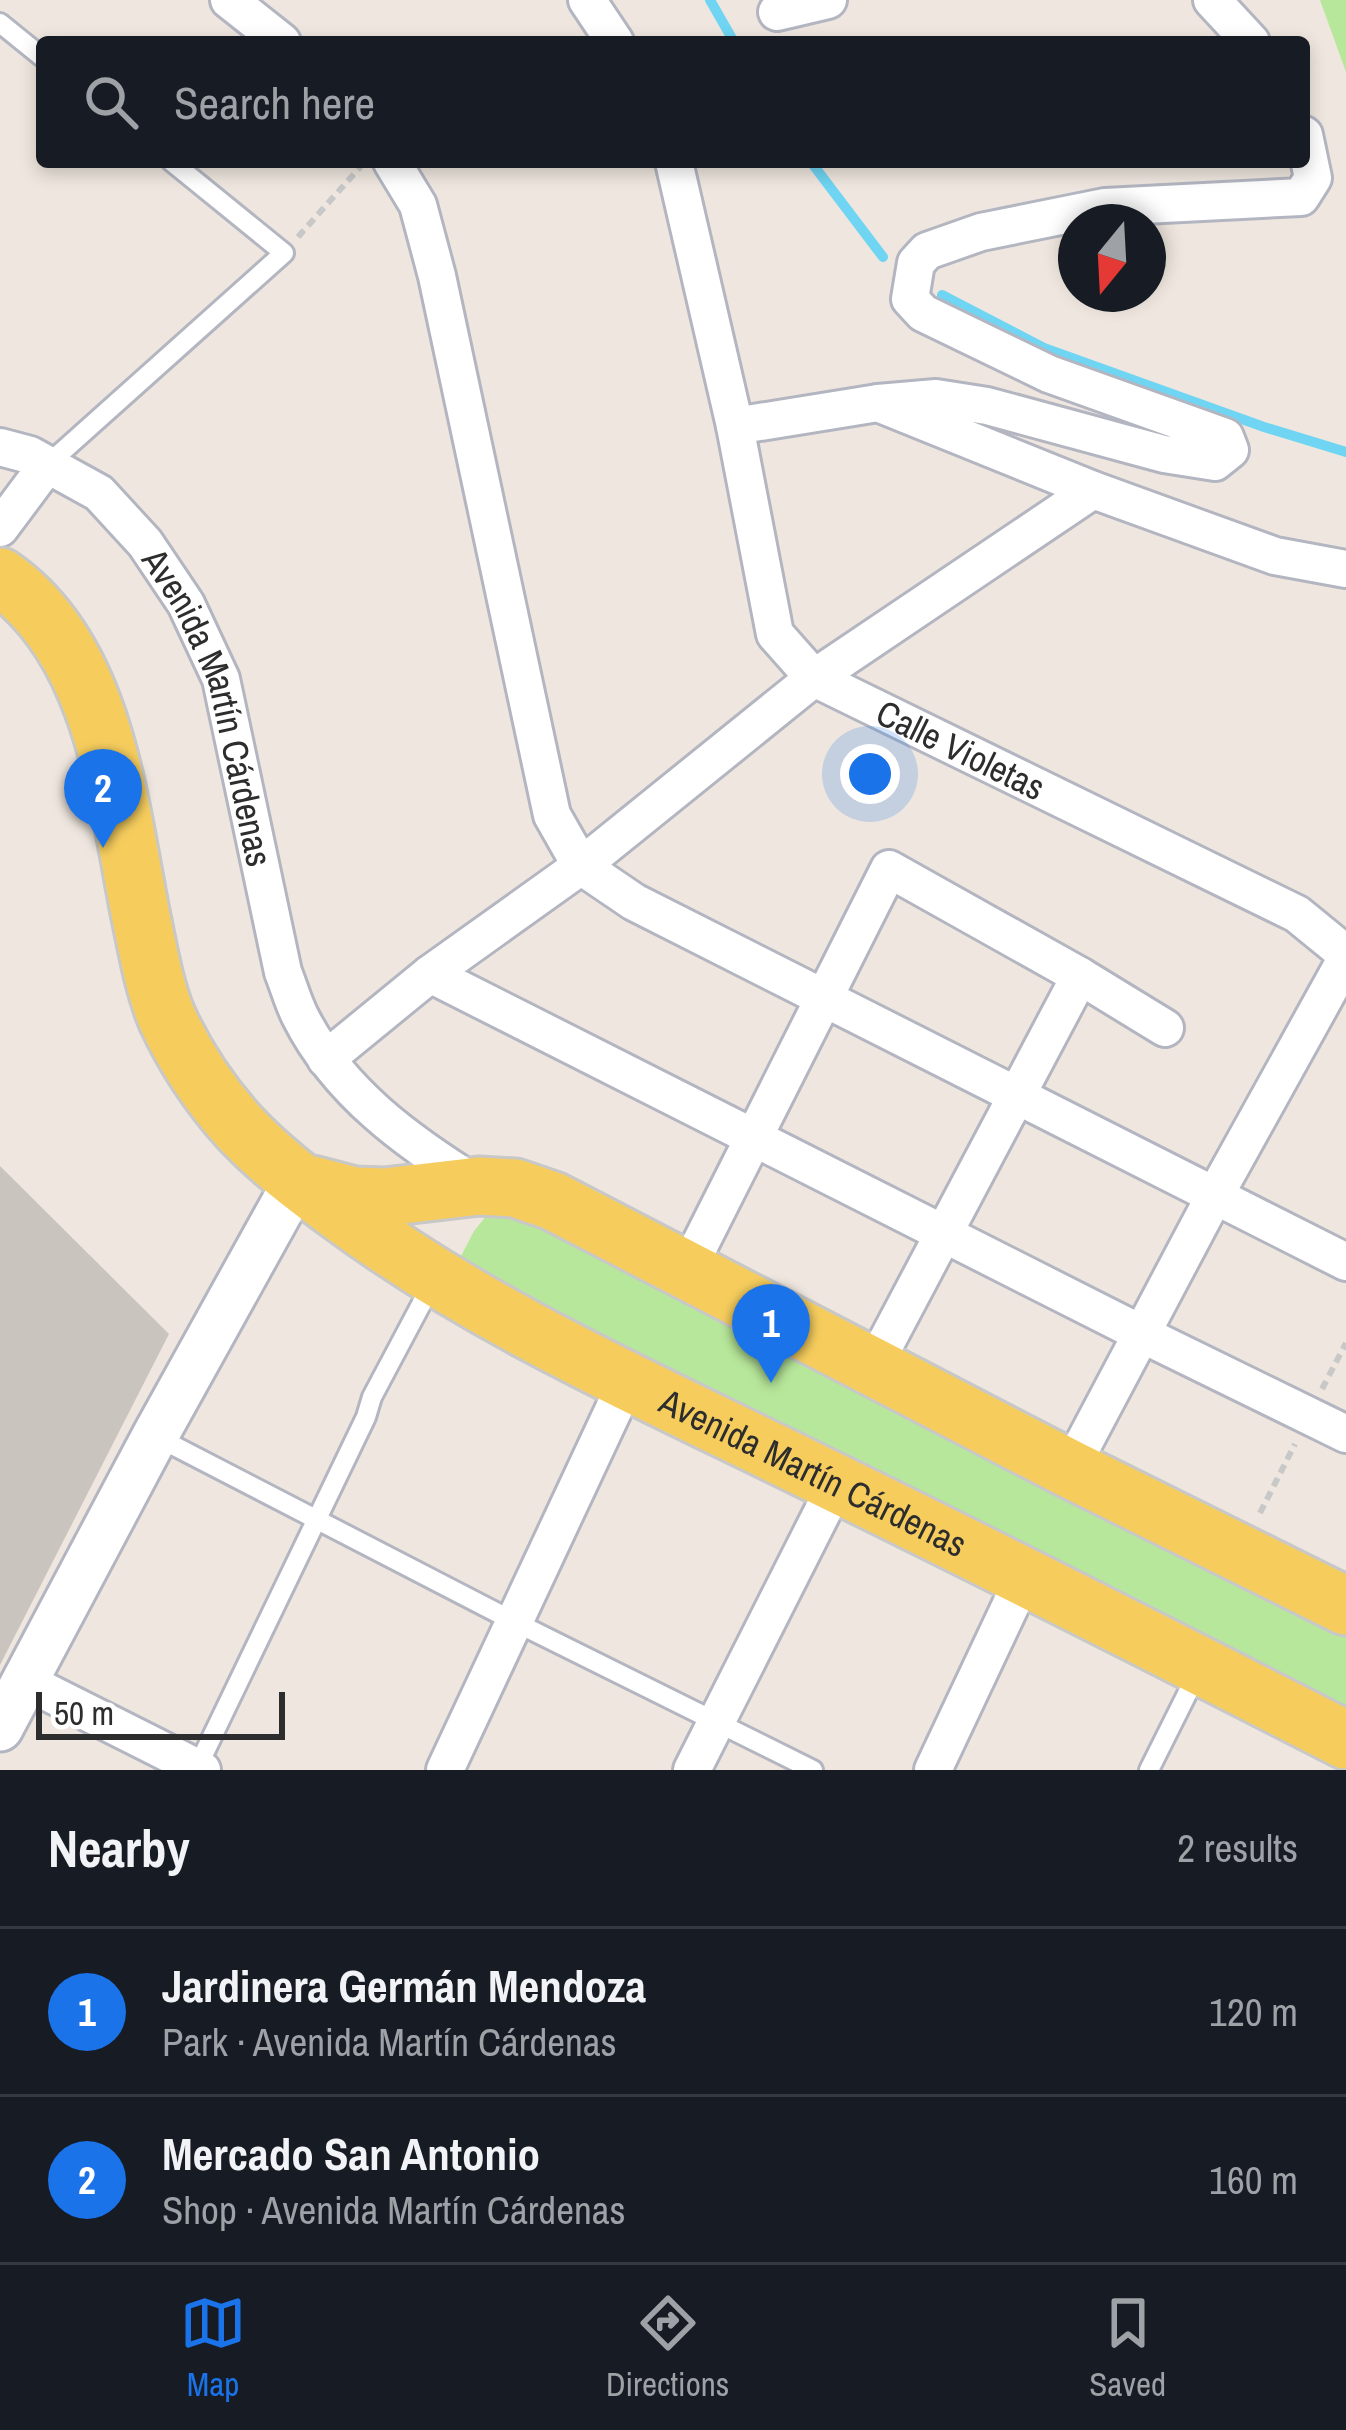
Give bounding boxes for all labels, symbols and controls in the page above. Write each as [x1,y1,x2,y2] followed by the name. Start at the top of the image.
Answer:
[36,36,1310,168] search box
[78,69,144,135] icon: search
[174,72,375,133] text: Search here
[1058,204,1166,312] north arrow
[131,538,284,871] street label: Avenida Martín Cárdenas
[869,688,1053,811] street label: Calle Violetas
[840,744,900,804] your location
[64,749,142,848] pin: 2
[732,1284,810,1383] pin: 1
[651,1377,975,1568] street label: Avenida Martín Cárdenas
[36,1686,285,1739] scale bar
[54,1691,114,1735] text: 50 m
[48,1814,190,1883] text: Nearby
[1177,1822,1298,1874] text: 2 results
[162,1955,646,2016] text: Jardinera Germán Mendoza
[78,1986,96,2038] text: 1
[1209,1986,1298,2038] text: 120 m
[162,2016,617,2068] text: Park · Avenida Martín Cárdenas
[162,2123,540,2184] text: Mercado San Antonio
[78,2154,96,2206] text: 2
[1209,2154,1298,2206] text: 160 m
[162,2184,625,2236] text: Shop · Avenida Martín Cárdenas
[180,2290,246,2406] tab: Map
[606,2290,729,2406] tab: Directions
[1089,2290,1166,2406] tab: Saved

